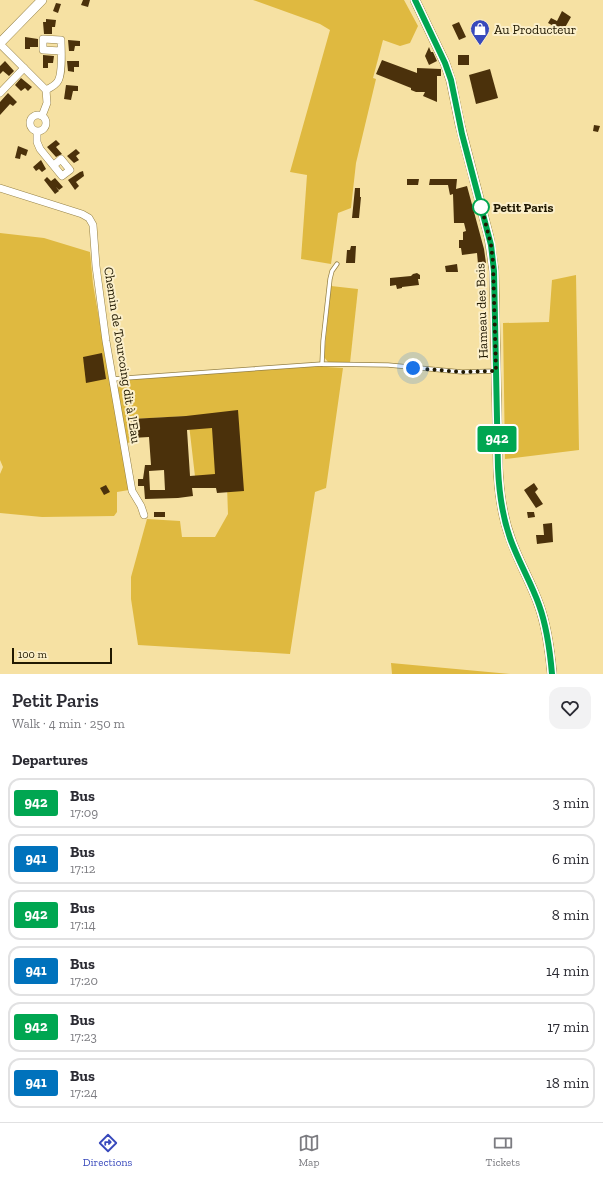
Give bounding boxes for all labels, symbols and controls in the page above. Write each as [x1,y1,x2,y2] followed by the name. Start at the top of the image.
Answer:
[469,18,491,46] shop icon: Au Producteur
[494,22,576,37] place label: Au Producteur
[472,198,490,216] marker: Petit Paris
[493,200,553,215] place label: Petit Paris
[472,263,491,359] street label: Hameau des Bois
[101,266,144,445] street label: Chemin de Tourcoing dit à l'Eau
[403,358,423,378] your location
[474,426,520,452] line badge: 942
[486,430,509,447] text: 942
[12,646,112,665] scale bar
[18,648,47,661] text: 100 m
[549,687,591,729] button: heart
[12,689,99,712] text: Petit Paris
[12,716,125,731] text: Walk · 4 min · 250 m
[12,751,88,769] text: Departures
[70,787,95,805] text: Bus
[25,794,48,811] text: 942
[553,794,589,812] text: 3 min
[70,805,98,820] text: 17:09
[70,843,95,861] text: Bus
[25,850,47,867] text: 941
[552,850,589,868] text: 6 min
[70,861,96,876] text: 17:12
[70,899,95,917] text: Bus
[25,906,48,923] text: 942
[552,906,589,924] text: 8 min
[70,917,96,932] text: 17:14
[70,955,95,973] text: Bus
[25,962,47,979] text: 941
[546,962,589,980] text: 14 min
[70,973,98,988] text: 17:20
[70,1011,95,1029] text: Bus
[25,1018,48,1035] text: 942
[547,1018,589,1036] text: 17 min
[70,1029,97,1044] text: 17:23
[70,1067,95,1085] text: Bus
[25,1074,47,1091] text: 941
[546,1074,589,1092] text: 18 min
[70,1085,98,1100] text: 17:24
[83,1132,132,1169] tab: Directions
[298,1132,320,1169] tab: Map
[486,1132,520,1169] tab: Tickets

